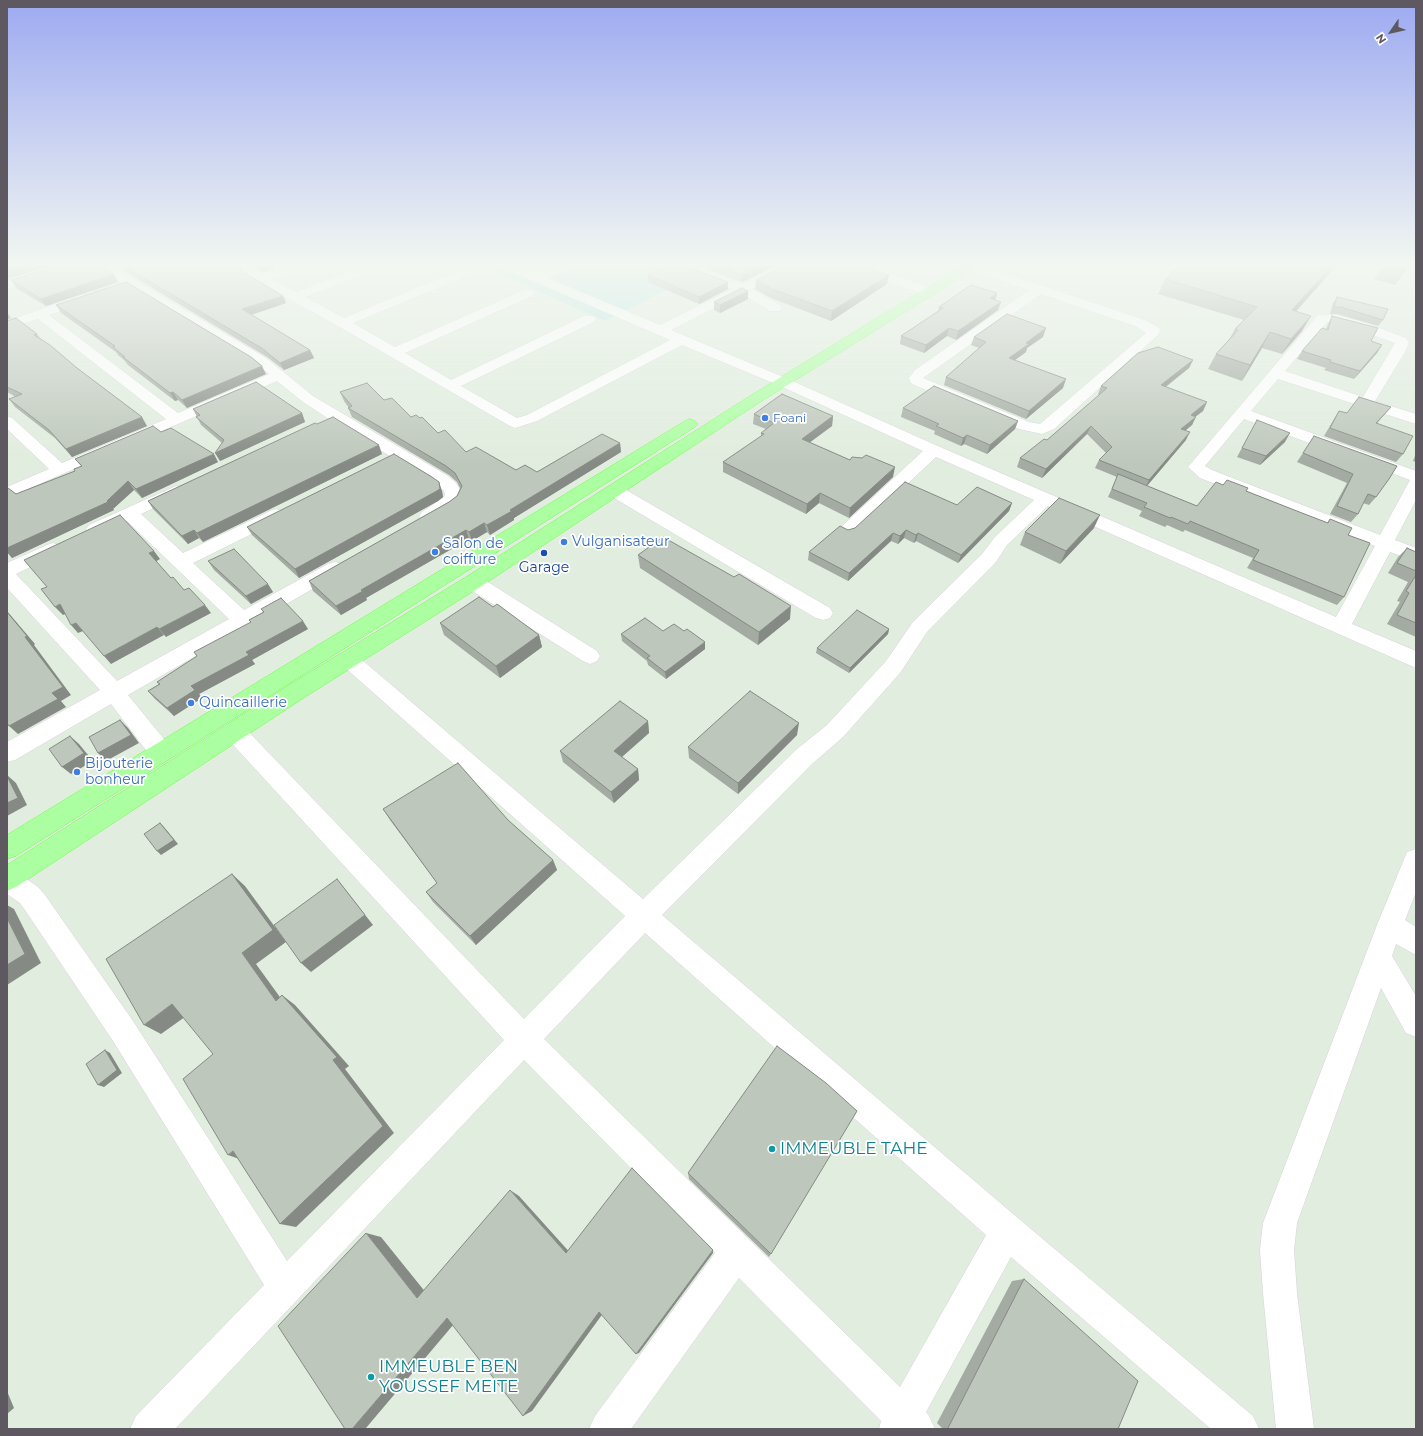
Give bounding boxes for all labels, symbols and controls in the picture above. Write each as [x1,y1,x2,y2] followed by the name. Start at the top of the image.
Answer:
[1371,12,1411,52] north arrow
[1373,31,1389,46] text: N
[773,411,806,425] place label: Foani
[760,413,770,423] marker: Foani
[572,534,670,550] place label: Vulganisateur
[443,536,503,568] place label: Salon de coiffure
[559,537,569,547] marker: Vulganisateur
[430,547,440,557] marker: Salon de coiffure
[539,548,549,558] marker: Garage
[519,560,569,576] place label: Garage
[199,695,287,711] place label: Quincaillerie
[186,698,196,708] marker: Quincaillerie
[85,756,153,788] place label: Bijouterie bonheur
[72,767,82,777] marker: Bijouterie bonheur
[780,1139,928,1159] place label: IMMEUBLE TAHE
[767,1144,777,1154] marker: IMMEUBLE TAHE
[379,1357,518,1397] place label: IMMEUBLE BEN YOUSSEF MEITE
[366,1372,376,1382] marker: IMMEUBLE BEN YOUSSEF MEITE

